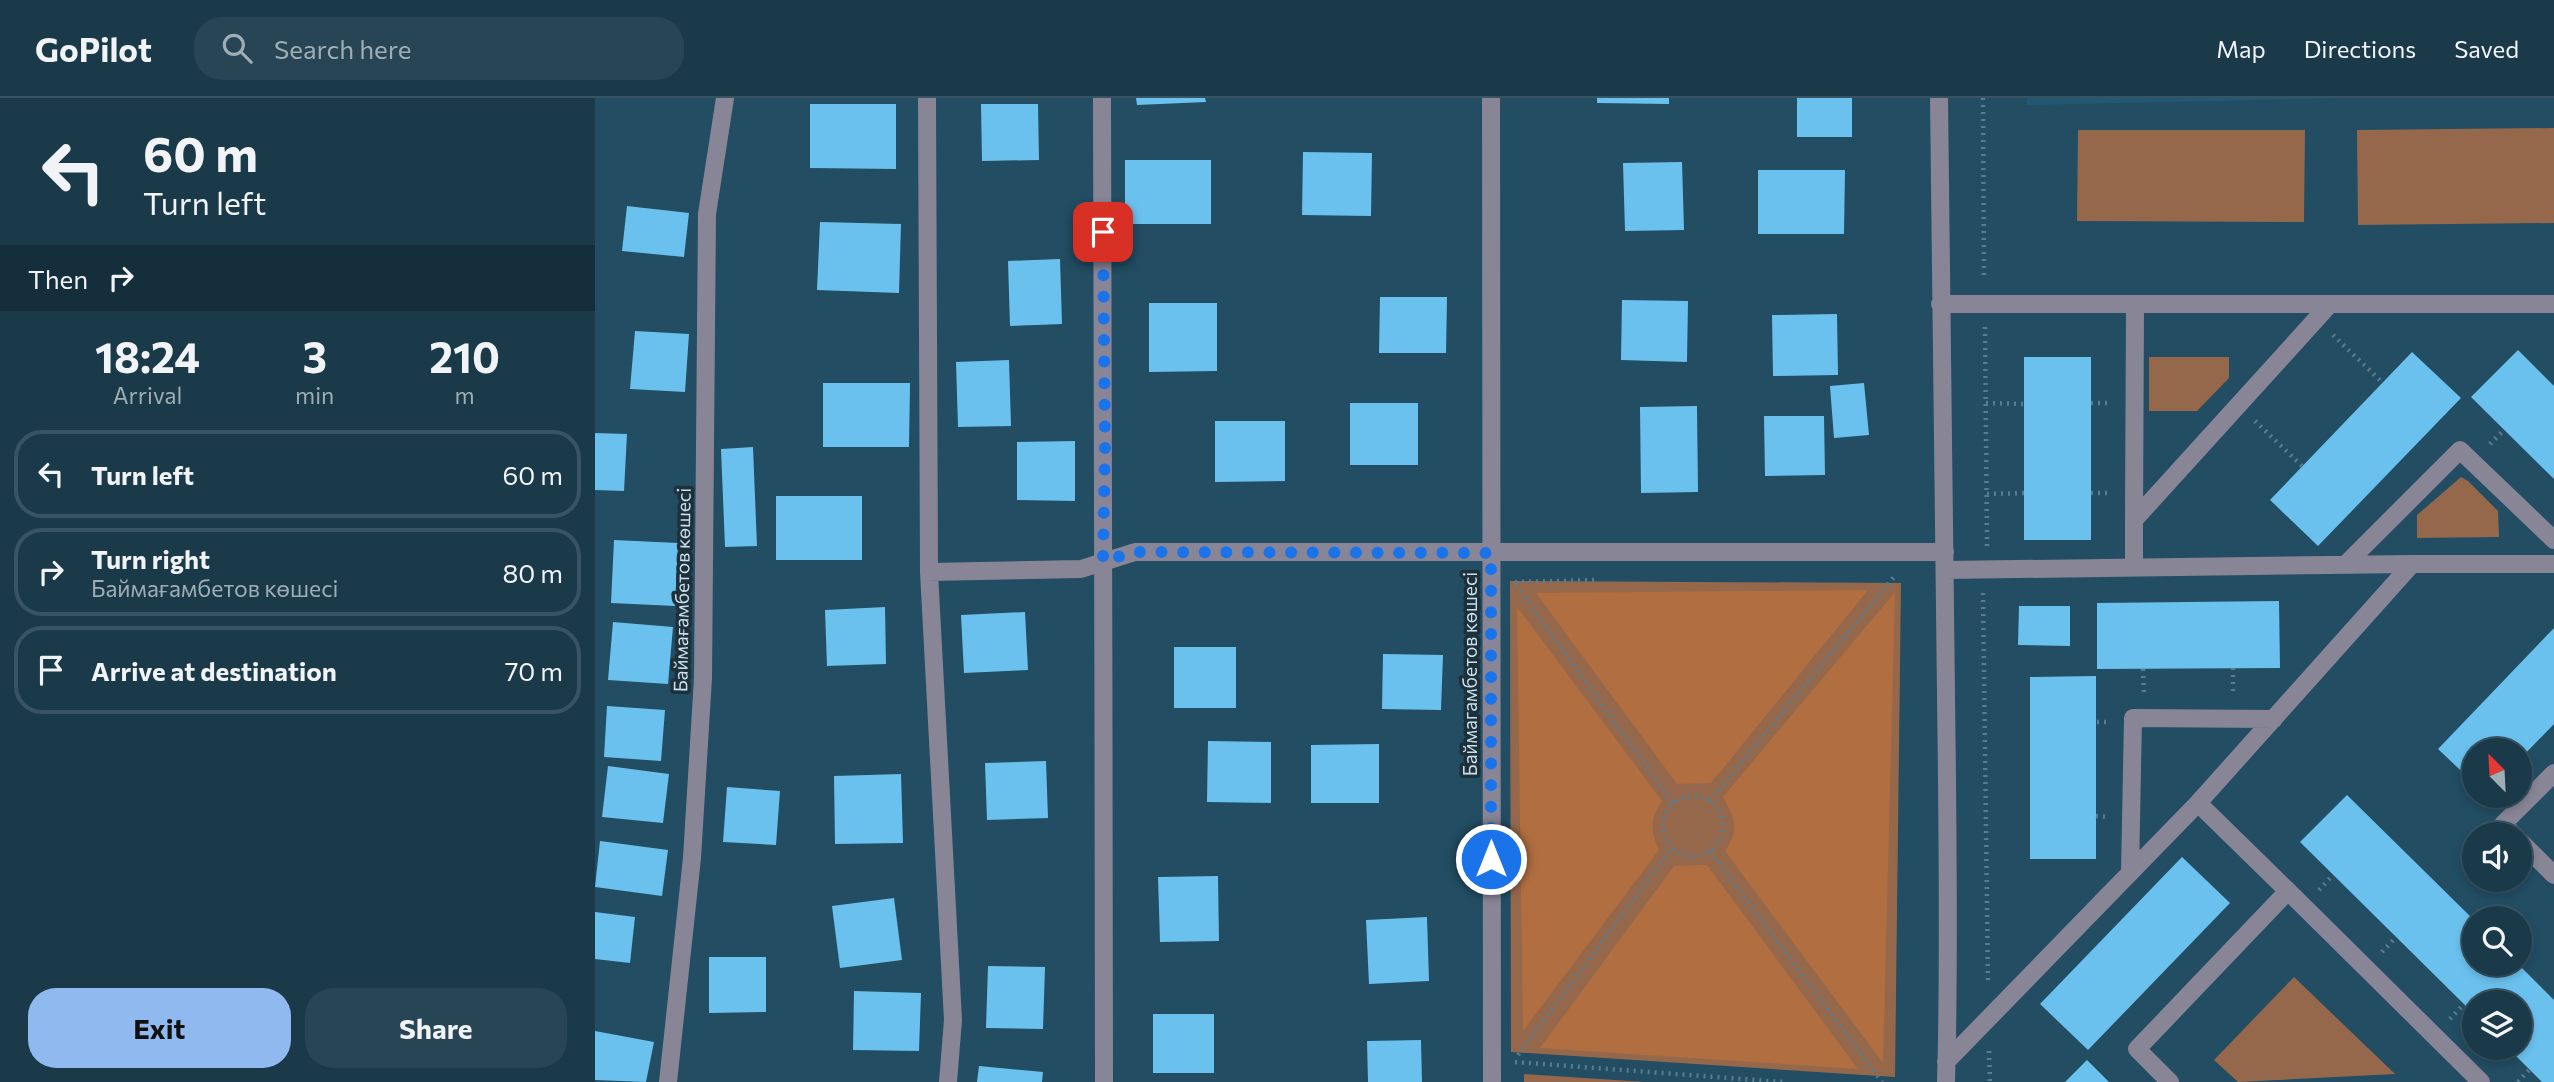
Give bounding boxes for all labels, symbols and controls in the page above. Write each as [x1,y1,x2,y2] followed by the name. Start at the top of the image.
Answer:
[194,17,684,80] search box
[35,28,152,69] text: GoPilot
[218,29,256,67] icon: search
[274,33,411,64] text: Search here
[2216,34,2266,63] text: Map
[2304,34,2416,63] text: Directions
[2454,34,2519,63] text: Saved
[143,122,258,182] text: 60 m
[28,126,119,217] icon: left
[143,182,267,222] text: Turn left
[1073,202,1133,262] pin
[1084,213,1122,251] icon: arrive
[102,259,140,297] icon: right
[28,263,88,294] text: Then
[95,330,200,382] text: 18:24
[302,330,327,382] text: 3
[429,330,500,382] text: 210
[113,381,182,409] text: Arrival
[295,381,334,409] text: min
[455,381,475,409] text: m
[32,455,70,493] icon: left
[91,459,194,490] text: Turn left
[503,459,563,490] text: 60 m
[668,488,695,692] street label: Баймағамбетов көшесі
[91,543,210,574] text: Turn right
[32,553,70,591] icon: right
[503,557,563,588] text: 80 m
[1458,572,1481,776] street label: Баймагамбетов көшесі
[91,574,338,602] text: Баймағамбетов көшесі
[32,651,70,689] icon: arrive
[91,655,337,686] text: Arrive at destination
[505,655,563,686] text: 70 m
[2462,738,2532,808] north arrow
[2462,738,2532,1060] map controls
[1454,822,1528,896] position arrow
[2462,822,2532,892] button: sound
[2462,906,2532,976] button: search
[28,988,291,1068] button: Exit
[305,988,567,1068] button: Share
[2462,990,2532,1060] button: layers

